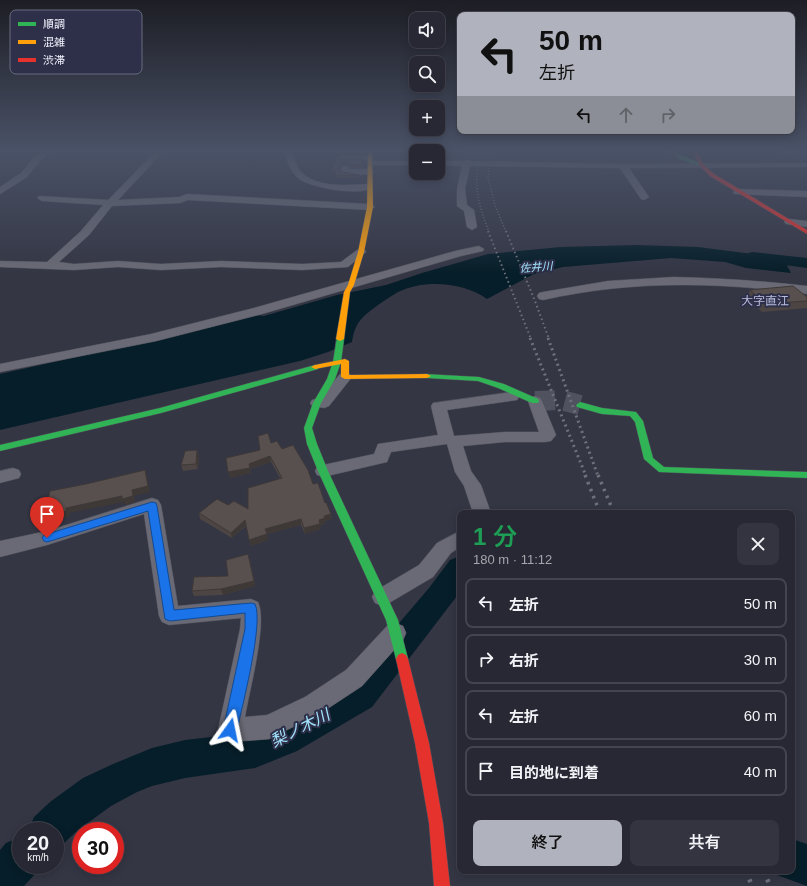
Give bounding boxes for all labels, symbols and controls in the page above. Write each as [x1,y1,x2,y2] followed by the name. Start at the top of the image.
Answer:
[10,10,142,74] legend
[409,12,445,180] map controls
[409,12,445,48] button: sound
[43,18,65,30] text: 順調
[539,25,603,56] text: 50 m
[473,28,525,80] icon: left
[43,36,65,48] text: 混雑
[43,54,65,66] text: 渋滞
[409,56,445,92] button: search
[539,63,575,83] text: 左折
[409,100,445,136] button: +
[573,104,595,126] icon: left
[615,104,637,126] icon: ahead
[657,104,679,126] icon: right
[409,144,445,180] button: −
[519,260,554,274] water label: 佐井川
[741,294,789,308] district label: 大字直江
[30,497,64,538] pin
[36,503,58,525] icon: arrive
[473,523,517,550] text: 1 分
[737,523,779,565] button: close
[473,552,552,567] text: 180 m · 11:12
[475,592,497,614] icon: left
[744,595,777,612] text: 50 m
[509,596,539,613] text: 左折
[475,648,497,670] icon: right
[744,651,777,668] text: 30 m
[509,652,539,669] text: 右折
[475,704,497,726] icon: left
[268,705,334,750] water label: 梨ノ木川
[744,707,777,724] text: 60 m
[509,708,539,725] text: 左折
[209,709,251,751] position arrow
[475,760,497,782] icon: arrive
[744,763,777,780] text: 40 m
[509,764,599,781] text: 目的地に到着
[473,820,622,866] button: 終了
[630,820,779,866] button: 共有
[72,822,124,874] speed limit sign: 30
[27,832,49,854] text: 20
[27,852,49,863] text: km/h

